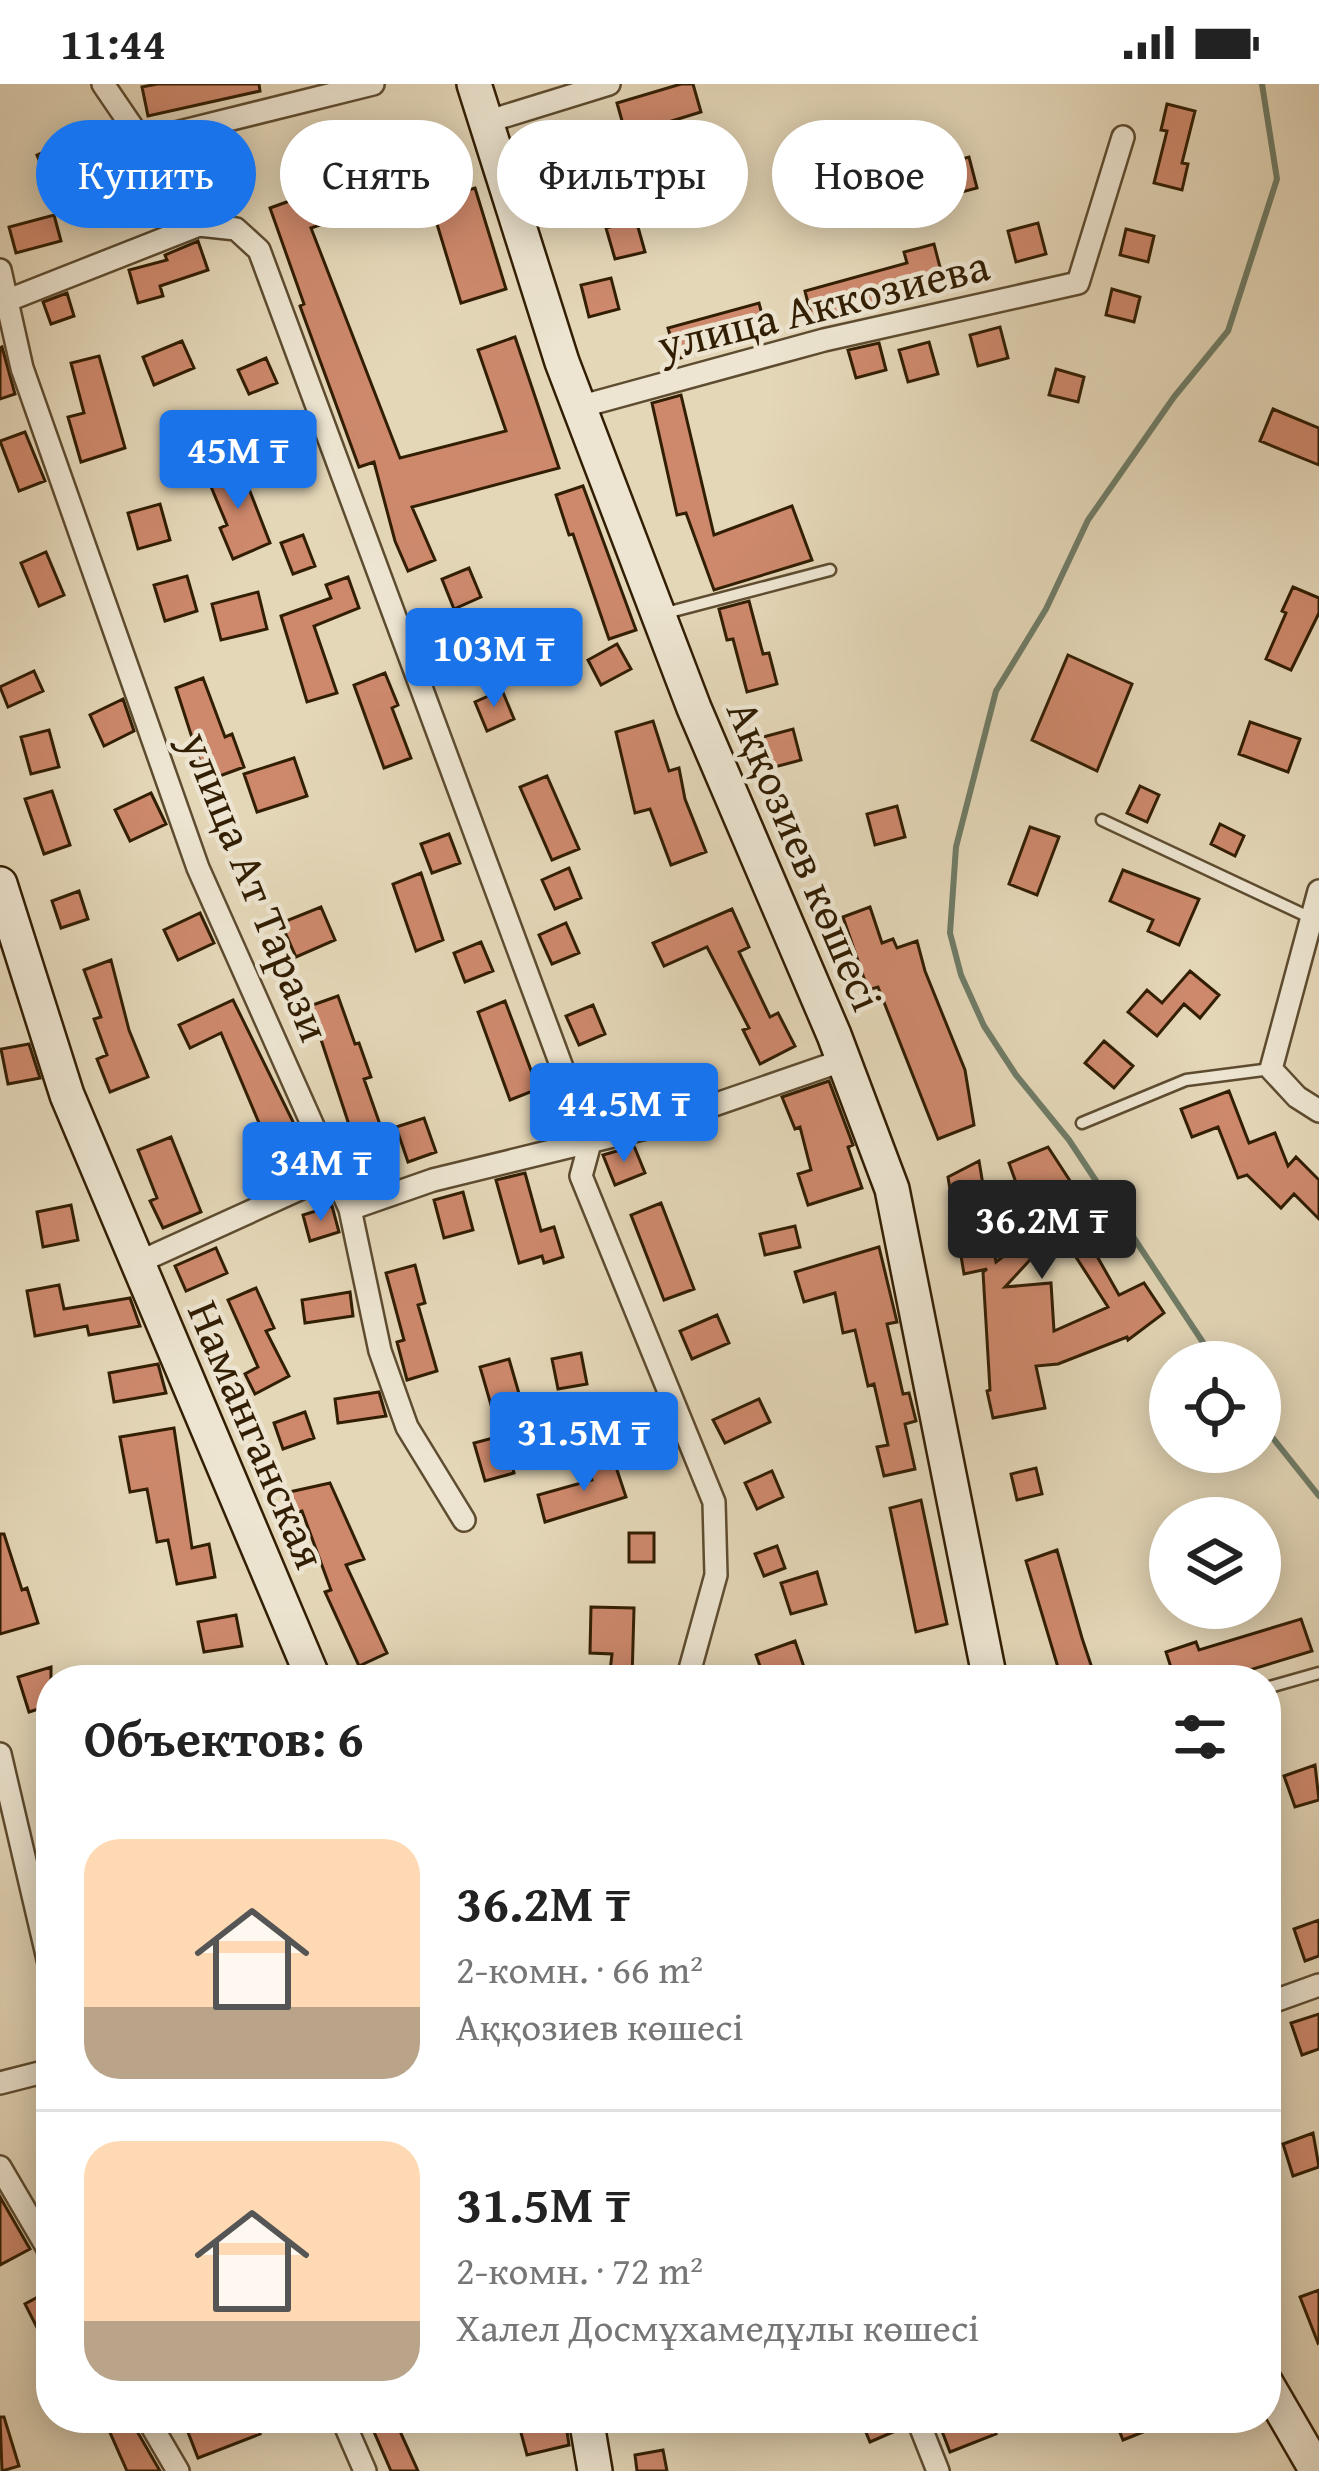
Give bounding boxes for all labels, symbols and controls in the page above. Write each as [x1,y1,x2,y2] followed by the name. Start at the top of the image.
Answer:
[60,10,166,75] text: 11:44
[36,120,256,228] chip: Купить
[280,120,473,228] chip: Снять
[497,120,748,228] chip: Фильтры
[772,120,967,228] chip: Новое
[649,231,996,377] street label: улица Аккозиева
[154,410,322,512] pin: 45M ₸
[187,420,289,477] text: 45M ₸
[396,608,592,710] pin: 103M ₸
[433,618,555,675] text: 103M ₸
[711,690,901,1020] street label: Аққозиев көшесі
[165,720,349,1051] street label: улица Ат Тарази
[513,1063,735,1165] pin: 44.5M ₸
[557,1073,691,1130] text: 44.5M ₸
[237,1122,405,1224] pin: 34M ₸
[270,1132,372,1189] text: 34M ₸
[931,1180,1153,1282] pin: 36.2M ₸
[975,1190,1109,1247] text: 36.2M ₸
[172,1290,344,1578] street label: Наманганская
[1149,1341,1281,1629] map controls
[1149,1341,1281,1473] button: locate
[473,1392,695,1494] pin: 31.5M ₸
[517,1402,651,1459] text: 31.5M ₸
[1149,1497,1281,1629] button: layers
[84,1700,364,1775] text: Объектов: 6
[1167,1704,1233,1770] icon: filters
[456,1865,631,1940] text: 36.2M ₸
[180,1887,324,2031] icon: home
[456,1940,703,1997] text: 2-комн. · 66 m²
[456,1997,743,2054] text: Аққозиев көшесі
[456,2166,631,2241] text: 31.5M ₸
[180,2189,324,2333] icon: home
[456,2241,703,2298] text: 2-комн. · 72 m²
[456,2298,979,2355] text: Халел Досмұхамедұлы көшесі

